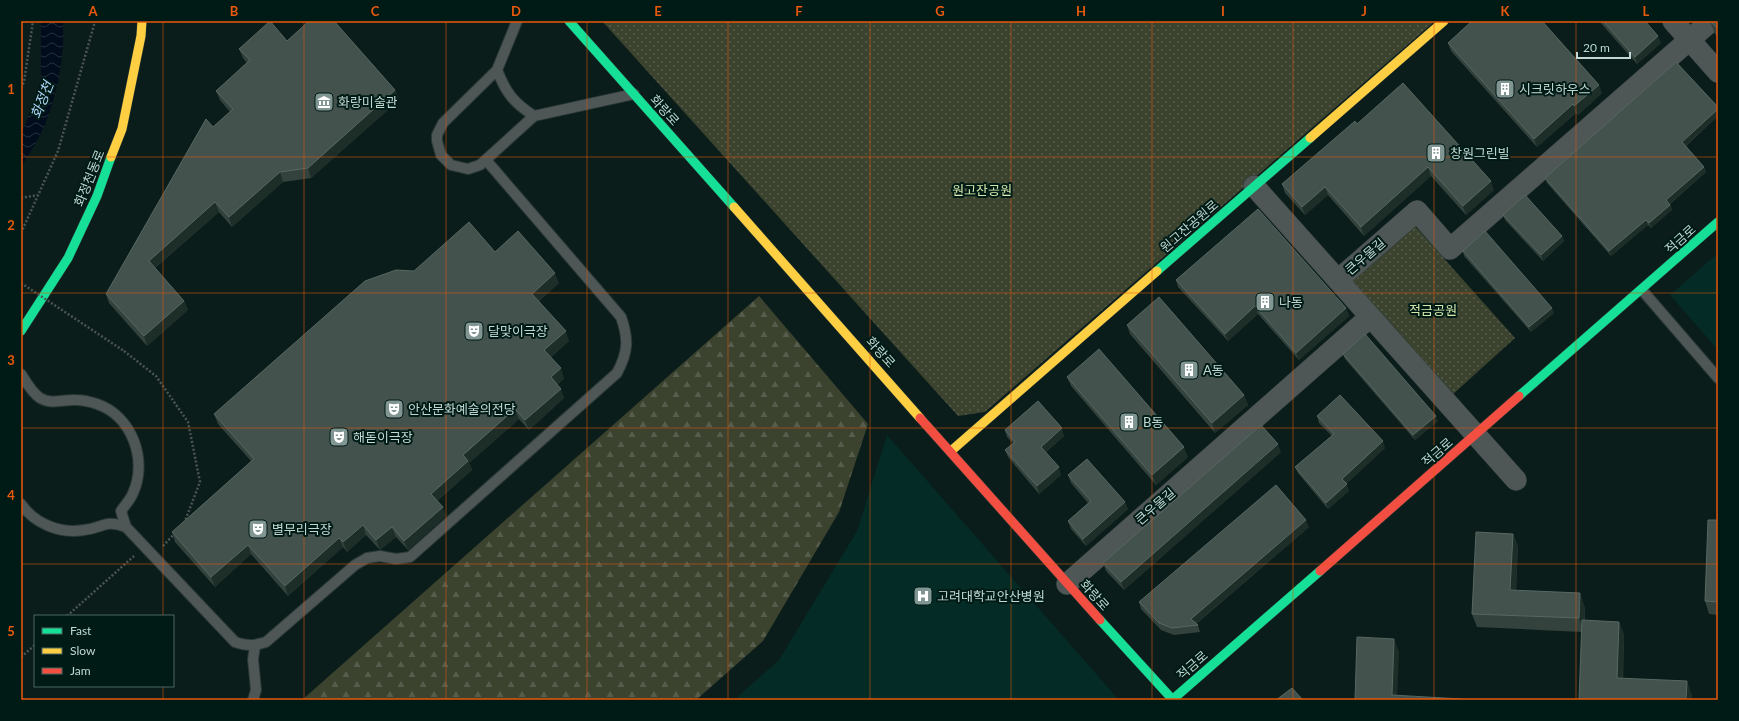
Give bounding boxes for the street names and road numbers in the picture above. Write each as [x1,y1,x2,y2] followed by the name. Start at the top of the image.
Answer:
[647,91,683,129] street label: 화랑로
[70,147,108,209] street label: 화정천동로
[1157,196,1221,256] street label: 원고잔공원로
[1661,221,1699,257] street label: 적금로
[1342,234,1388,278] street label: 큰우물길
[863,333,899,371] street label: 화랑로
[1418,434,1456,470] street label: 적금로
[1132,484,1178,528] street label: 큰우물길
[1077,576,1113,614] street label: 화랑로
[1173,647,1211,683] street label: 적금로

